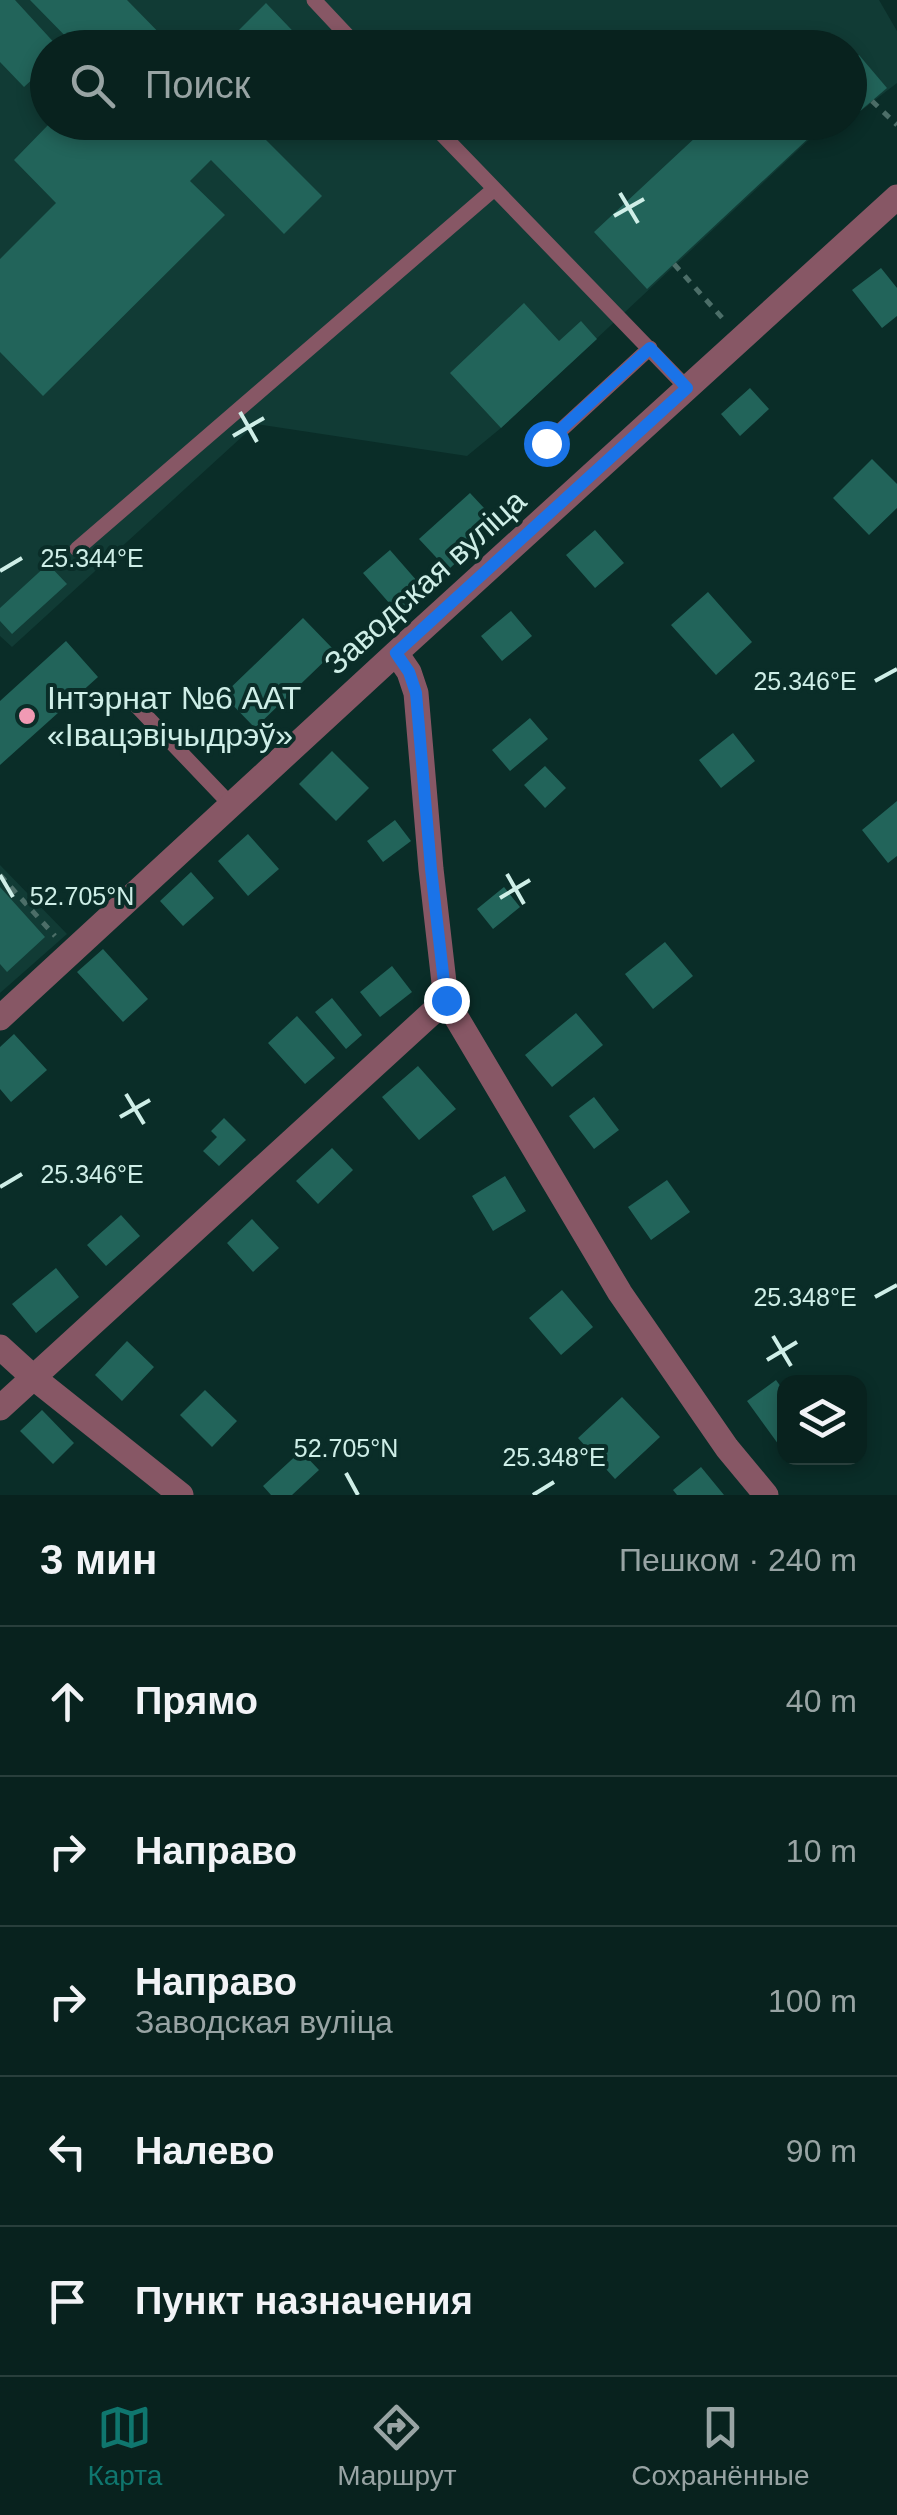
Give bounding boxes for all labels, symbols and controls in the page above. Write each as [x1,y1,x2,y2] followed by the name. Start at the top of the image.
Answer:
[30,30,867,140] search box
[65,58,120,113] icon: search
[145,64,250,106] text: Поиск
[524,421,570,467] route start
[317,482,533,682] street label: Заводская вуліца
[40,544,144,572] text: 25.344°E
[753,667,857,695] text: 25.346°E
[47,680,301,753] place label: Інтэрнат №6 ААТ «Івацэвічыдрэў»
[16,705,38,727] marker: Інтэрнат №6 ААТ «Івацэвічыдрэў»
[30,882,134,910] text: 52.705°N
[424,978,470,1024] route end
[40,1160,144,1188] text: 25.346°E
[753,1283,857,1311] text: 25.348°E
[777,1375,867,1465] map controls
[777,1375,867,1465] button: layers
[294,1434,398,1462] text: 52.705°N
[502,1443,606,1471] text: 25.348°E
[40,1536,157,1583] text: 3 мин
[619,1542,857,1578] text: Пешком · 240 m
[40,1674,95,1729] icon: ahead
[135,1680,258,1722] text: Прямо
[786,1683,857,1719] text: 40 m
[40,1824,95,1879] icon: right
[135,1830,297,1872] text: Направо
[786,1833,857,1869] text: 10 m
[135,1961,297,2003] text: Направо
[40,1974,95,2029] icon: right
[768,1983,857,2019] text: 100 m
[135,2004,393,2040] text: Заводская вуліца
[40,2124,95,2179] icon: left
[135,2130,274,2172] text: Налево
[786,2133,857,2169] text: 90 m
[40,2274,95,2329] icon: arrive
[135,2280,473,2322] text: Пункт назначения
[87,2400,162,2492] tab: Карта
[337,2400,456,2492] tab: Маршрут
[631,2400,810,2492] tab: Сохранённые

